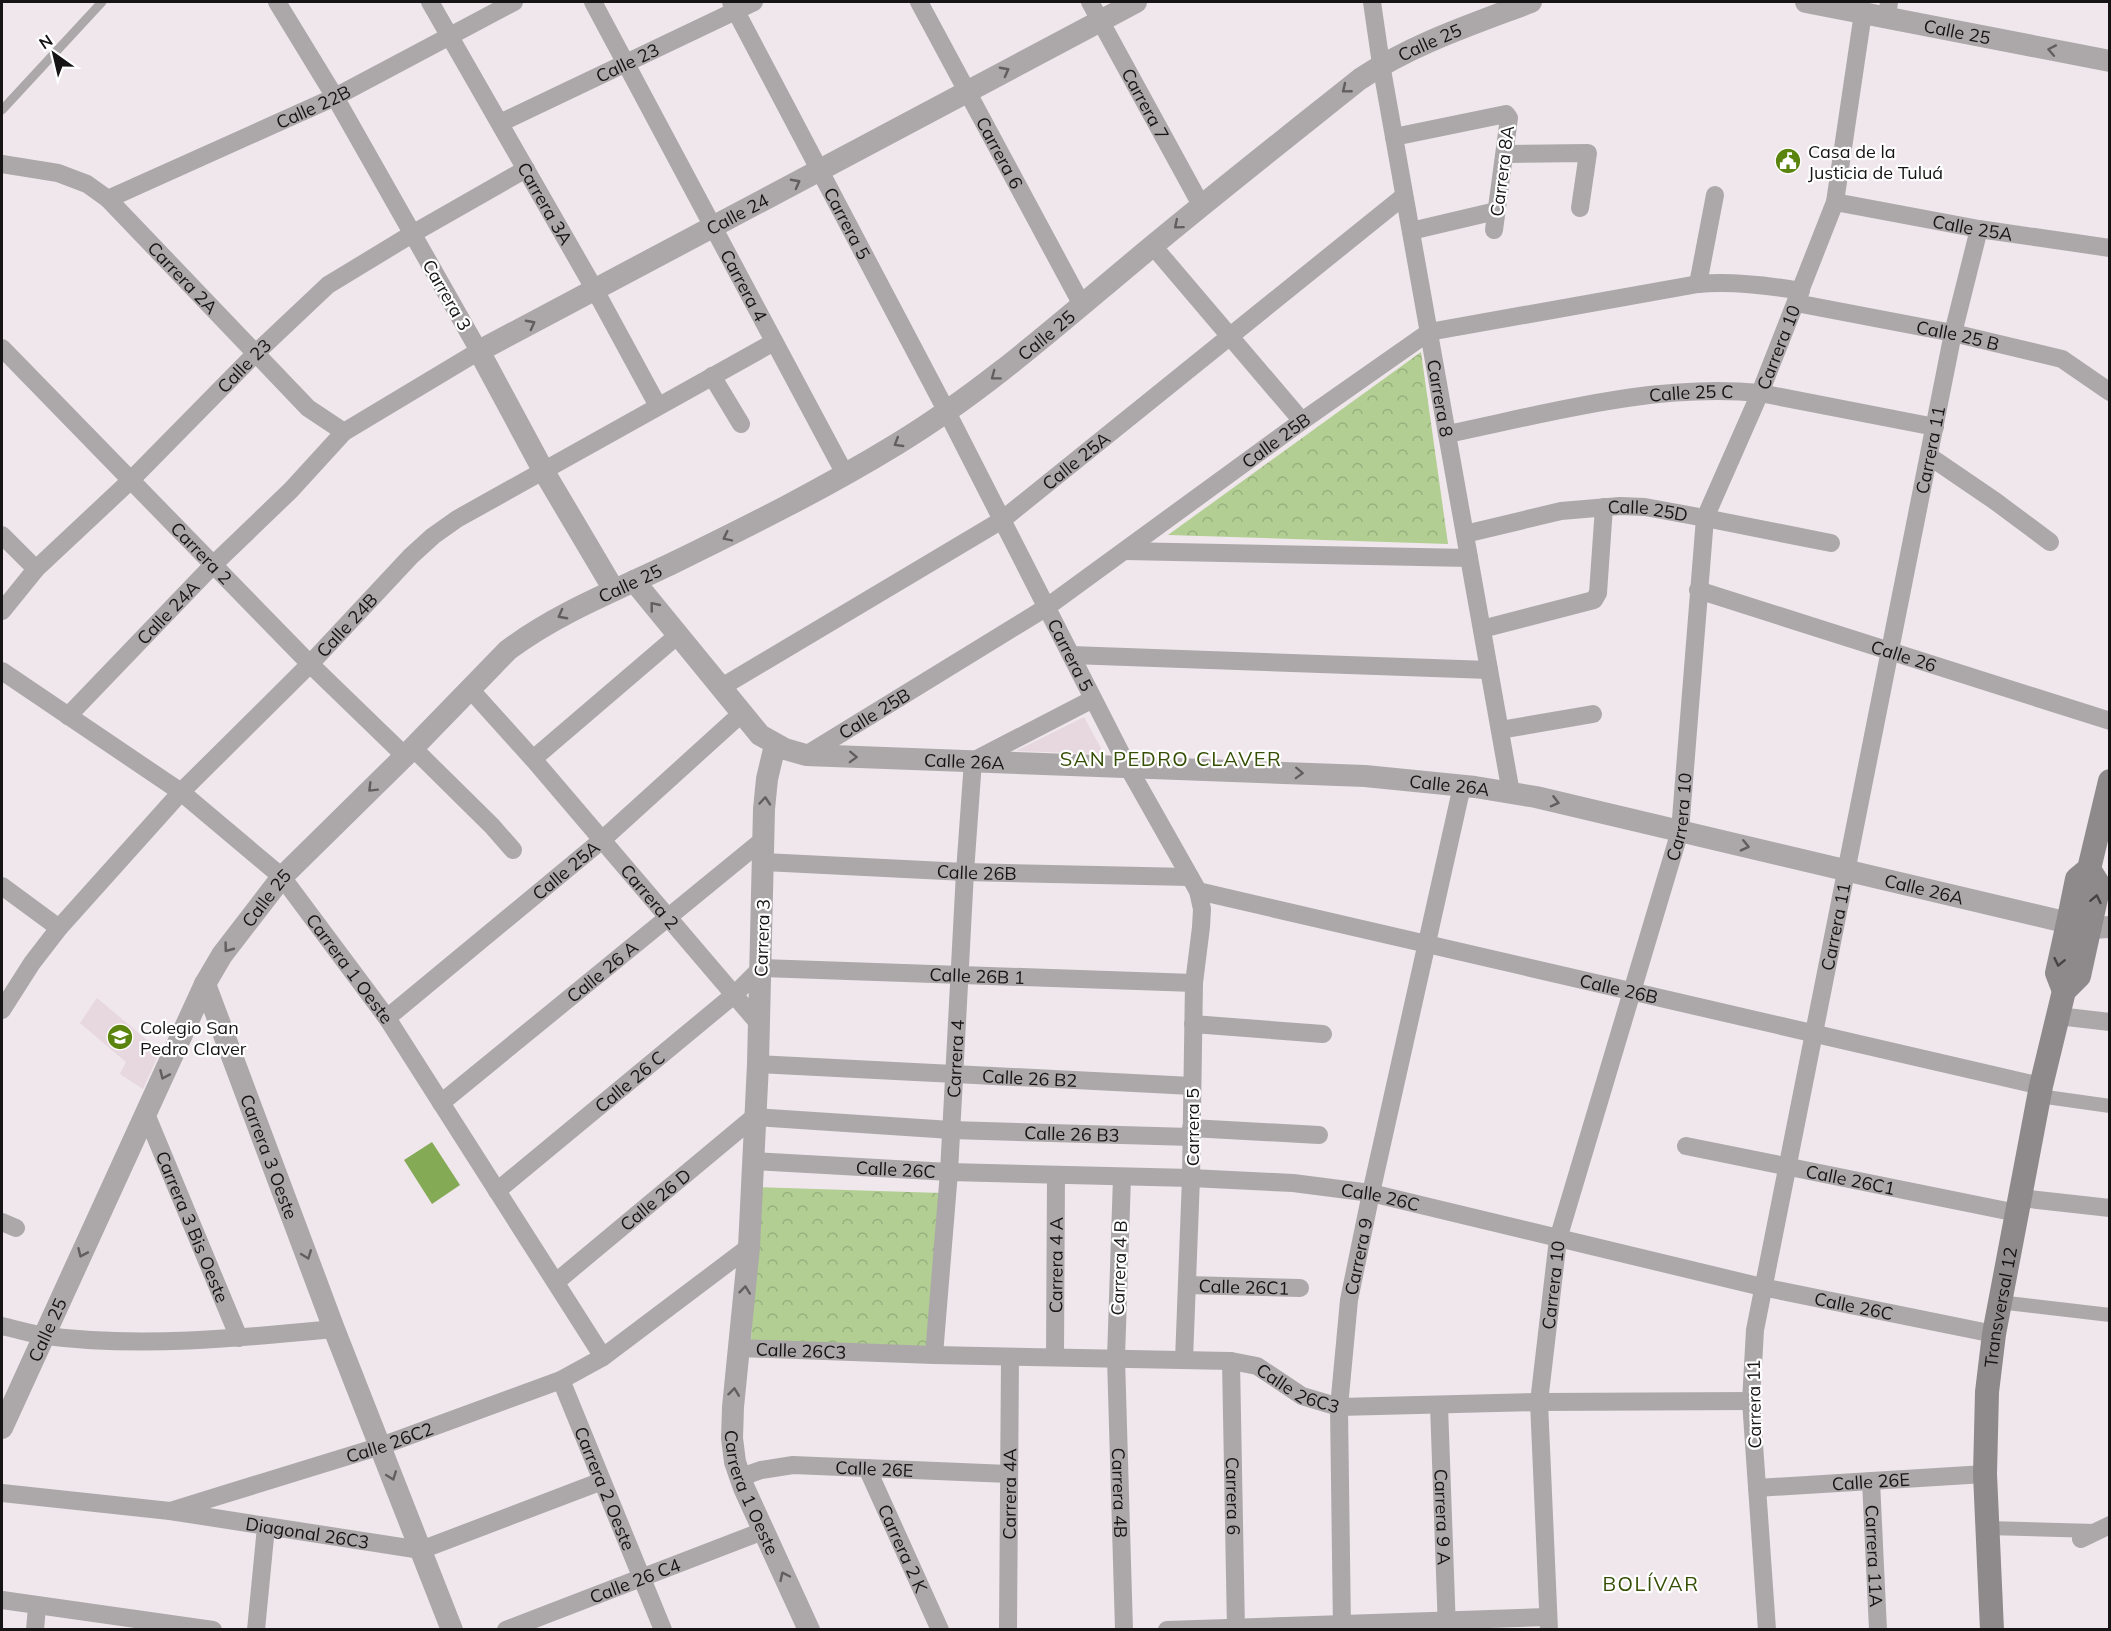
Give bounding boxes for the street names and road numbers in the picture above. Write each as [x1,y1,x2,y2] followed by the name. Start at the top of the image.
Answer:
[1922,14,1993,49] street label: Calle 25
[1394,18,1465,66] street label: Calle 25
[592,37,663,87] street label: Calle 23
[1117,64,1175,144] street label: Carrera 7
[272,79,355,134] street label: Calle 22B
[971,113,1029,193] street label: Carrera 6
[1485,124,1519,218] street label: Carrera 8A
[513,158,578,249] street label: Carrera 3A
[819,183,876,263] street label: Carrera 5
[702,188,773,240] street label: Calle 24
[1931,209,2014,245] street label: Calle 25A
[143,236,223,318] street label: Carrera 2A
[716,245,773,325] street label: Carrera 4
[417,255,477,335] street label: Carrera 3
[1751,301,1805,393] street label: Carrera 10
[1013,304,1080,365] street label: Calle 25
[1914,315,2002,355] street label: Calle 25 B
[212,333,276,398] street label: Calle 23
[1422,357,1459,439] street label: Carrera 8
[1648,379,1734,407] street label: Calle 25 C
[1910,404,1950,496] street label: Carrera 11
[1237,407,1315,473] street label: Calle 25B
[1037,426,1114,495] street label: Calle 25A
[1607,494,1690,526] street label: Calle 25D
[166,517,237,589] street label: Carrera 2
[594,558,666,608] street label: Calle 25
[131,575,204,649] street label: Calle 24A
[311,588,382,662] street label: Calle 24B
[1043,615,1099,695] street label: Carrera 5
[1868,634,1940,677] street label: Calle 26
[834,682,914,744] street label: Calle 25B
[924,748,1005,774] street label: Calle 26A
[1408,769,1492,801] street label: Calle 26A
[1660,772,1696,864] street label: Carrera 10
[527,835,604,905] street label: Calle 25A
[616,859,684,934] street label: Carrera 2
[936,859,1017,885] street label: Calle 26B
[236,863,296,932] street label: Calle 25
[1882,868,1966,909] street label: Calle 26A
[1815,881,1855,973] street label: Carrera 11
[749,898,775,978] street label: Carrera 3
[302,909,399,1028] street label: Carrera 1 Oeste
[562,935,642,1007] street label: Calle 26 A
[929,962,1025,989] street label: Calle 26B 1
[1577,968,1660,1008] street label: Calle 26B
[941,1019,969,1099] street label: Carrera 4
[590,1046,669,1117] street label: Calle 26 C
[981,1064,1078,1092] street label: Calle 26 B2
[1181,1088,1204,1166] street label: Carrera 5
[236,1091,303,1222] street label: Carrera 3 Oeste
[1024,1121,1120,1146] street label: Calle 26 B3
[151,1148,234,1306] street label: Carrera 3 Bis Oeste
[855,1155,936,1183] street label: Calle 26C
[1804,1159,1897,1200] street label: Calle 26C1
[615,1163,695,1236] street label: Calle 26 D
[1340,1178,1422,1216] street label: Calle 26C
[1339,1216,1377,1297] street label: Carrera 9
[1044,1217,1067,1313] street label: Carrera 4 A
[1106,1220,1132,1316] street label: Carrera 4 B
[1536,1239,1569,1331] street label: Carrera 10
[1979,1245,2022,1369] street label: Transversal 12
[1198,1274,1290,1299] street label: Calle 26C1
[1812,1286,1895,1325] street label: Calle 26C
[22,1294,71,1365] street label: Calle 25
[755,1337,847,1363] street label: Calle 26C3
[1252,1358,1342,1418] street label: Calle 26C3
[1742,1359,1766,1449] street label: Carrera 11
[343,1416,436,1468] street label: Calle 26C2
[570,1423,641,1554] street label: Carrera 2 Oeste
[720,1430,784,1558] street label: Carrera 1 Oeste
[1107,1447,1133,1538] street label: Carrera 4B
[997,1448,1021,1540] street label: Carrera 4A
[835,1455,914,1482] street label: Calle 26E
[1221,1457,1246,1535] street label: Carrera 6
[1831,1467,1910,1495] street label: Calle 26E
[1430,1468,1456,1565] street label: Carrera 9 A
[873,1500,933,1597] street label: Carrera 2 K
[1861,1504,1888,1608] street label: Carrera 11A
[244,1511,371,1553] street label: Diagonal 26C3
[586,1552,684,1608] street label: Calle 26 C4

